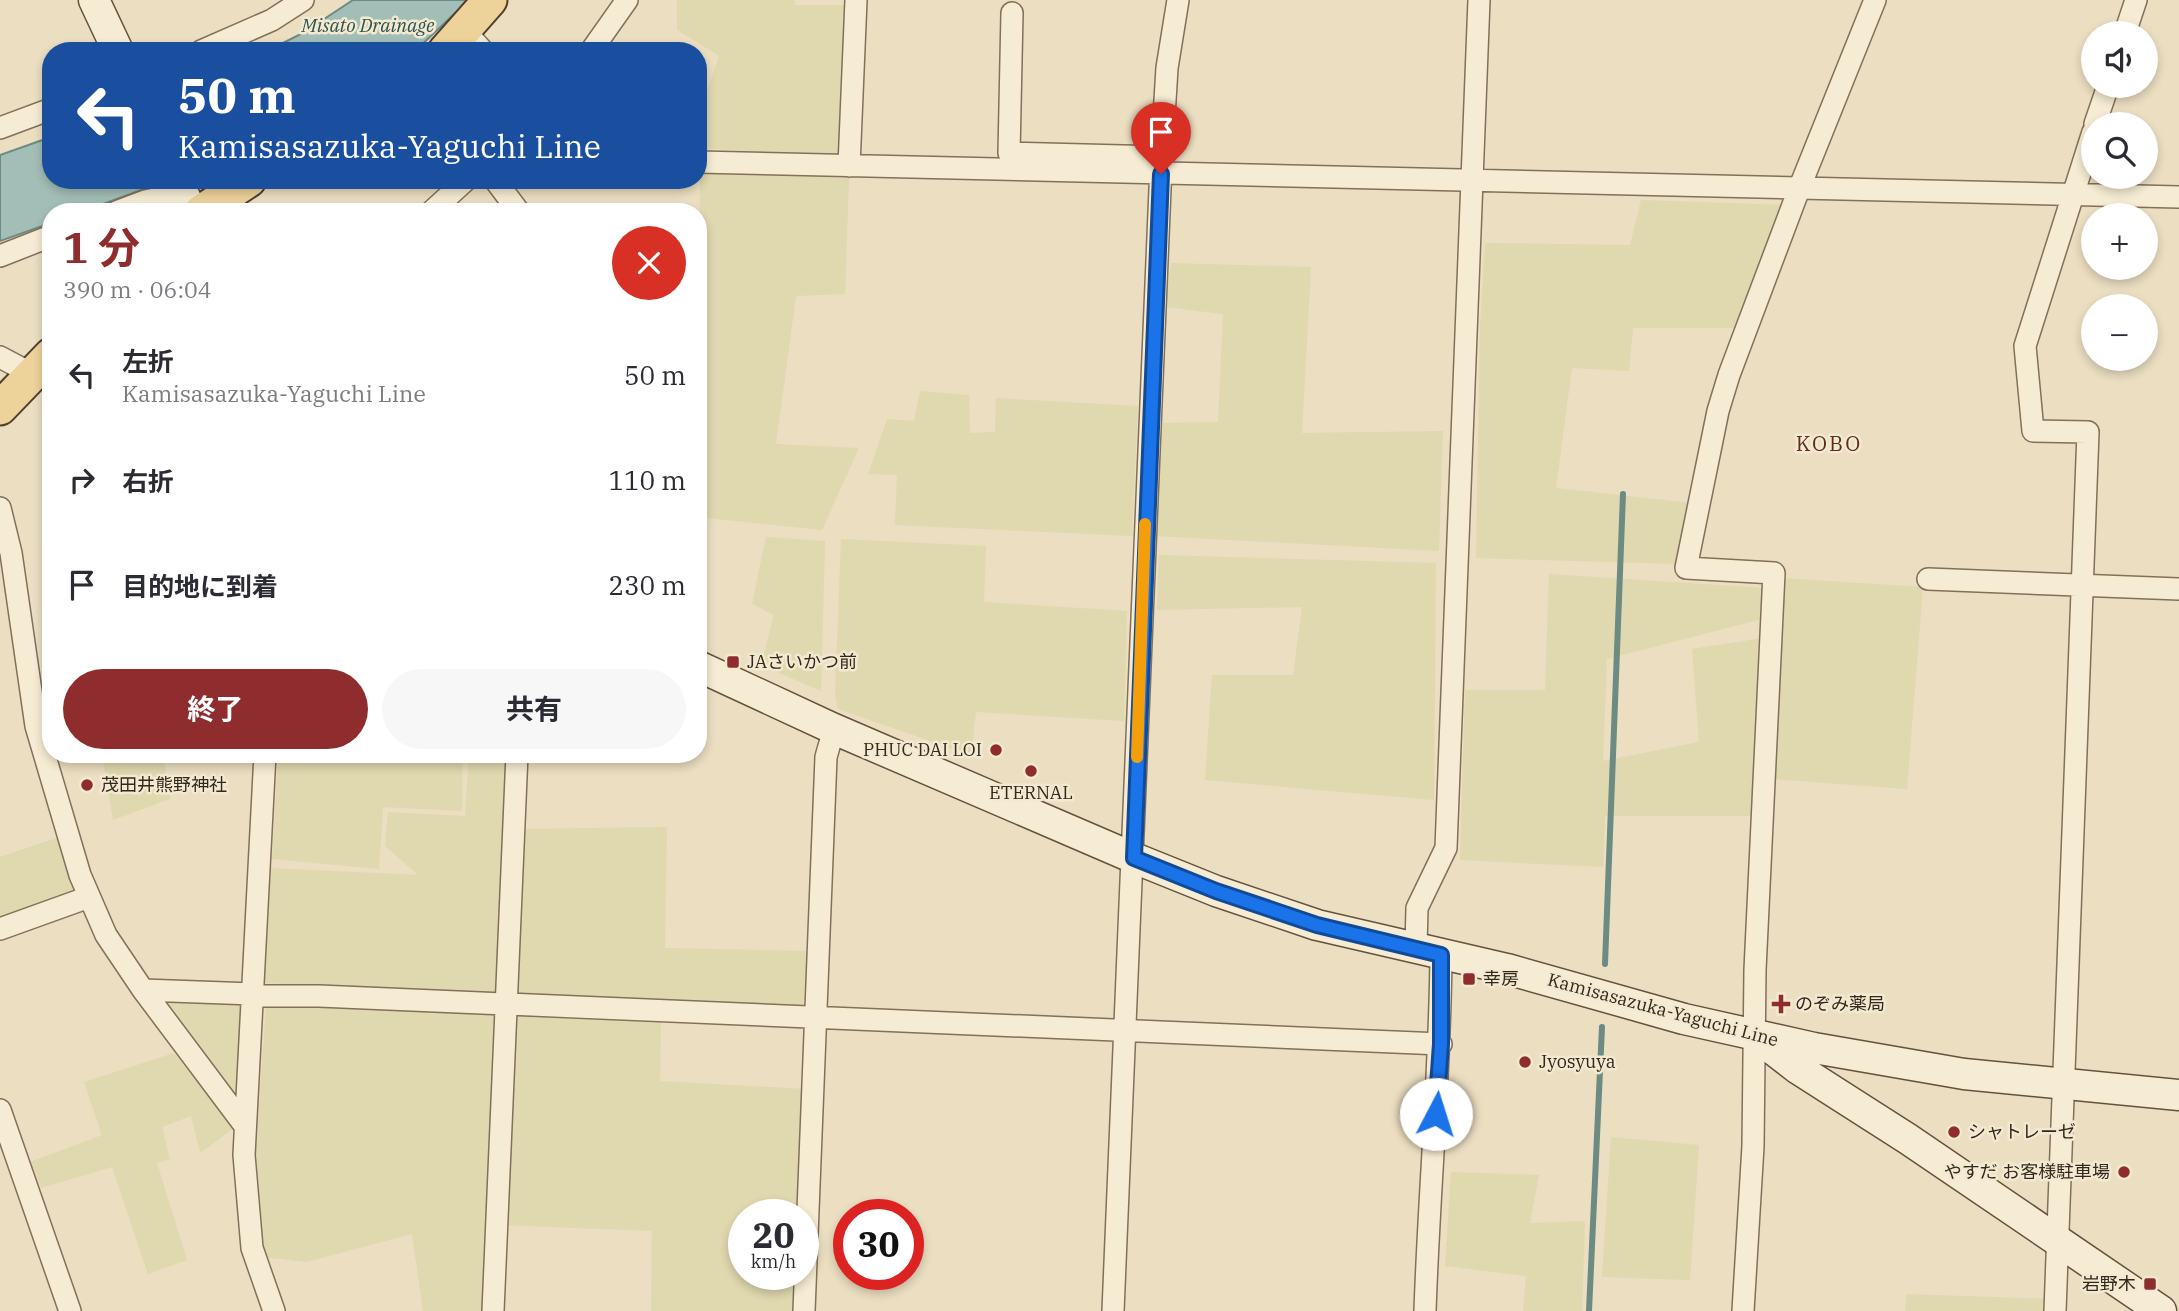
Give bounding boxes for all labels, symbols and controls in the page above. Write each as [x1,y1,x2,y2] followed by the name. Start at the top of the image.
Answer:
[300,13,435,37] water label: Misato Drainage
[2081,21,2158,371] map controls
[2081,21,2158,98] button: sound
[178,63,296,126] text: 50 m
[63,70,154,161] icon: left
[1131,102,1191,174] pin
[2081,112,2158,189] button: search
[1142,113,1180,151] icon: arrive
[178,125,601,167] text: Kamisasazuka-Yaguchi Line
[2081,203,2158,280] button: +
[63,220,140,275] text: 1 分
[612,226,686,300] button: close
[63,274,212,304] text: 390 m · 06:04
[2081,294,2158,371] button: −
[122,344,174,378] text: 左折
[63,356,101,394] icon: left
[624,358,686,392] text: 50 m
[122,378,426,408] text: Kamisasazuka-Yaguchi Line
[1796,429,1862,457] district label: KOBO
[63,461,101,499] icon: right
[608,463,686,497] text: 110 m
[122,464,174,498] text: 右折
[63,566,101,604] icon: arrive
[608,568,686,602] text: 230 m
[122,569,278,603] text: 目的地に到着
[747,650,857,673] place label: JAさいかつ前
[725,654,741,670] marker: JAさいかつ前
[63,669,368,749] button: 終了
[382,669,686,749] button: 共有
[863,738,982,761] place label: PHUC DAI LOI
[988,742,1004,758] marker: PHUC DAI LOI
[1023,763,1039,779] marker: ETERNAL
[101,773,227,796] place label: 茂田井熊野神社
[79,777,95,793] marker: 茂田井熊野神社
[989,781,1073,804] place label: ETERNAL
[1483,967,1519,990] place label: 幸房
[1545,968,1781,1051] street label: Kamisasazuka-Yaguchi Line
[1461,971,1477,987] marker: 幸房
[1795,992,1885,1015] place label: のぞみ薬局
[1773,996,1789,1012] marker: のぞみ薬局
[1539,1050,1616,1073] place label: Jyosyuya
[1517,1054,1533,1070] marker: Jyosyuya
[1399,1077,1473,1151] position arrow
[1968,1120,2076,1143] place label: シャトレーゼ
[1946,1124,1962,1140] marker: シャトレーゼ
[1944,1160,2110,1183] place label: やすだ お客様駐車場
[2116,1164,2132,1180] marker: やすだ お客様駐車場
[833,1199,924,1290] speed limit sign: 30
[752,1212,795,1258] text: 20
[751,1250,796,1273] text: km/h
[2082,1272,2136,1295] place label: 岩野木
[2142,1276,2158,1292] marker: 岩野木

